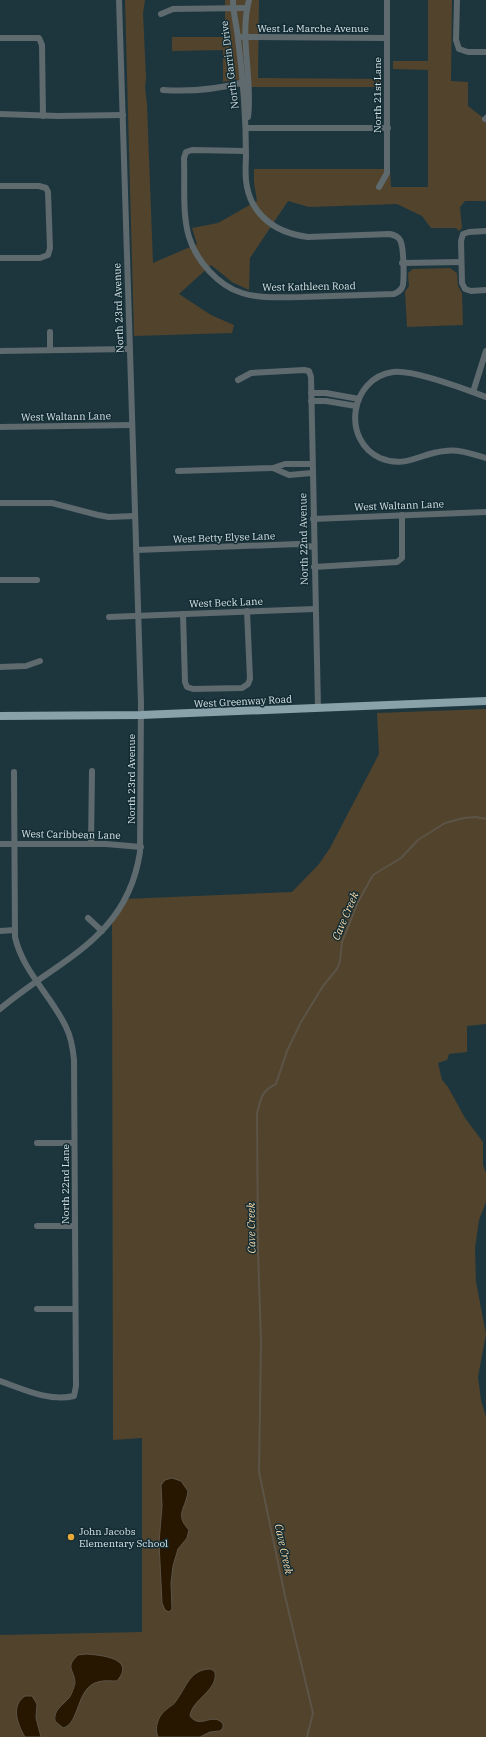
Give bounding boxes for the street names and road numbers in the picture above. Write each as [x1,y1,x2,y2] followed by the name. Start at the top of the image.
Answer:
[218,20,241,110] street label: North Garrin Drive
[257,22,369,35] street label: West Le Marche Avenue
[371,57,384,133] street label: North 21st Lane
[110,263,127,353] street label: North 23rd Avenue
[262,279,356,294] street label: West Kathleen Road
[21,409,111,424] street label: West Waltann Lane
[296,493,311,585] street label: North 22nd Avenue
[354,497,444,514] street label: West Waltann Lane
[173,529,275,546] street label: West Betty Elyse Lane
[189,595,263,610] street label: West Beck Lane
[194,692,293,711] street label: West Greenway Road
[125,734,138,824] street label: North 23rd Avenue
[21,827,121,842] street label: West Caribbean Lane
[59,1144,72,1224] street label: North 22nd Lane

